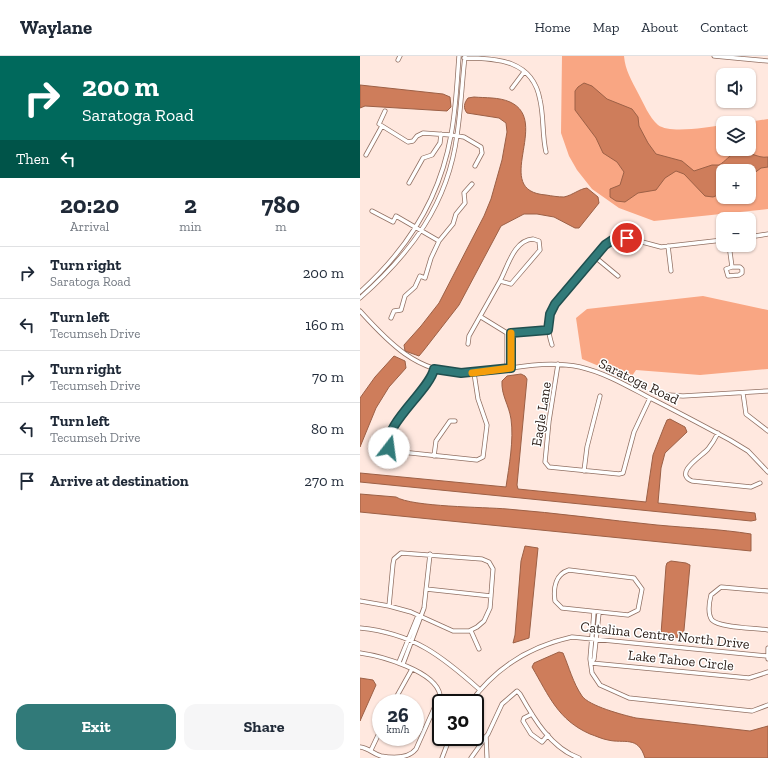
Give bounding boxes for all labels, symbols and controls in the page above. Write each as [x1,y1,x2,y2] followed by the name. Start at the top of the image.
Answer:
[20,16,92,39] text: Waylane
[535,19,571,36] text: Home
[593,19,619,36] text: Map
[641,19,678,36] text: About
[700,19,748,36] text: Contact
[716,68,756,252] map controls
[716,68,756,108] button: sound
[82,70,159,103] text: 200 m
[16,72,68,124] icon: right
[82,104,194,126] text: Saratoga Road
[716,116,756,156] button: layers
[57,148,79,170] icon: left
[16,150,49,168] text: Then
[716,164,756,204] button: +
[60,190,119,219] text: 20:20
[184,190,197,219] text: 2
[261,190,300,219] text: 780
[716,212,756,252] button: −
[70,219,109,234] text: Arrival
[179,219,202,234] text: min
[275,219,286,234] text: m
[610,221,644,255] pin
[616,227,638,249] icon: arrive
[50,256,121,274] text: Turn right
[16,262,38,284] icon: right
[303,264,344,282] text: 200 m
[50,274,131,289] text: Saratoga Road
[50,308,110,326] text: Turn left
[16,314,38,336] icon: left
[305,316,344,334] text: 160 m
[50,326,140,341] text: Tecumseh Drive
[596,355,682,408] street label: Saratoga Road
[50,360,121,378] text: Turn right
[16,366,38,388] icon: right
[312,368,344,386] text: 70 m
[50,378,140,393] text: Tecumseh Drive
[528,380,555,448] street label: Eagle Lane
[50,412,110,430] text: Turn left
[16,418,38,440] icon: left
[311,420,344,438] text: 80 m
[368,427,410,469] position arrow
[50,430,140,445] text: Tecumseh Drive
[16,470,38,492] icon: arrive
[50,472,189,490] text: Arrive at destination
[304,472,344,490] text: 270 m
[580,618,751,653] street label: Catalina Centre North Drive
[627,646,735,675] street label: Lake Tahoe Circle
[432,694,484,746] speed limit sign: 30
[387,703,409,727] text: 26
[16,704,176,750] button: Exit
[184,704,344,750] button: Share
[387,724,409,736] text: km/h

